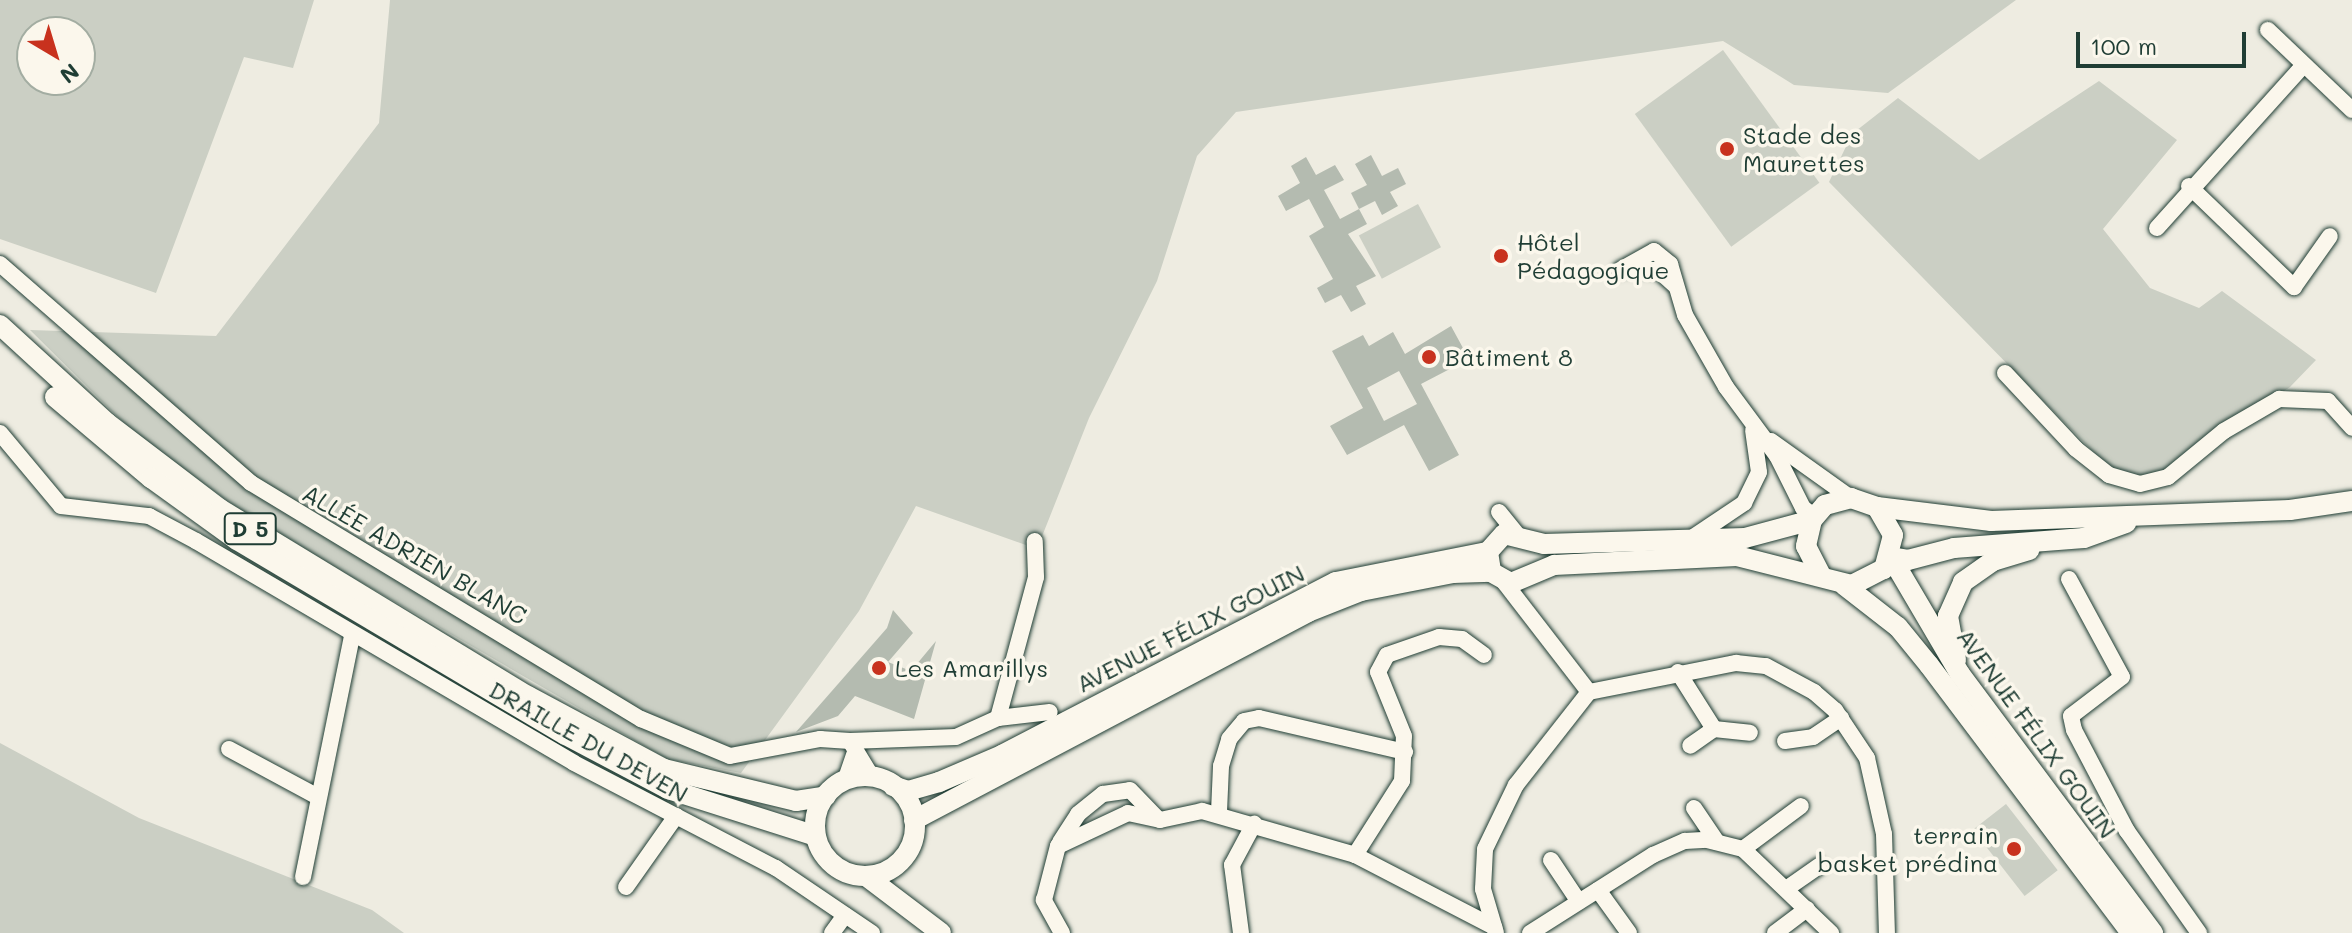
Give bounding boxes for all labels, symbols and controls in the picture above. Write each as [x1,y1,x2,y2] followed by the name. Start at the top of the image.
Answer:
[16,16,96,96] north arrow
[2080,16,2250,66] scale bar
[2090,30,2157,61] text: 100 m
[54,57,85,90] text: N
[1743,121,1865,177] place label: Stade des Maurettes
[1718,140,1736,158] marker: Stade des Maurettes
[1517,228,1669,284] place label: Hôtel Pédagogique
[1492,247,1510,265] marker: Hôtel Pédagogique
[1445,343,1573,371] place label: Bâtiment 8
[1420,348,1438,366] marker: Bâtiment 8
[298,478,532,630] street label: ALLÉE ADRIEN BLANC
[222,511,278,547] road number: D 5
[1071,558,1309,698] street label: AVENUE FÉLIX GOUIN
[1951,622,2123,844] street label: AVENUE FÉLIX GOUIN
[895,654,1048,682] place label: Les Amarillys
[870,659,888,677] marker: Les Amarillys
[485,674,693,808] street label: DRAILLE DU DEVEN
[1818,821,1998,877] place label: terrain basket prédina
[2005,840,2023,858] marker: terrain basket prédina

